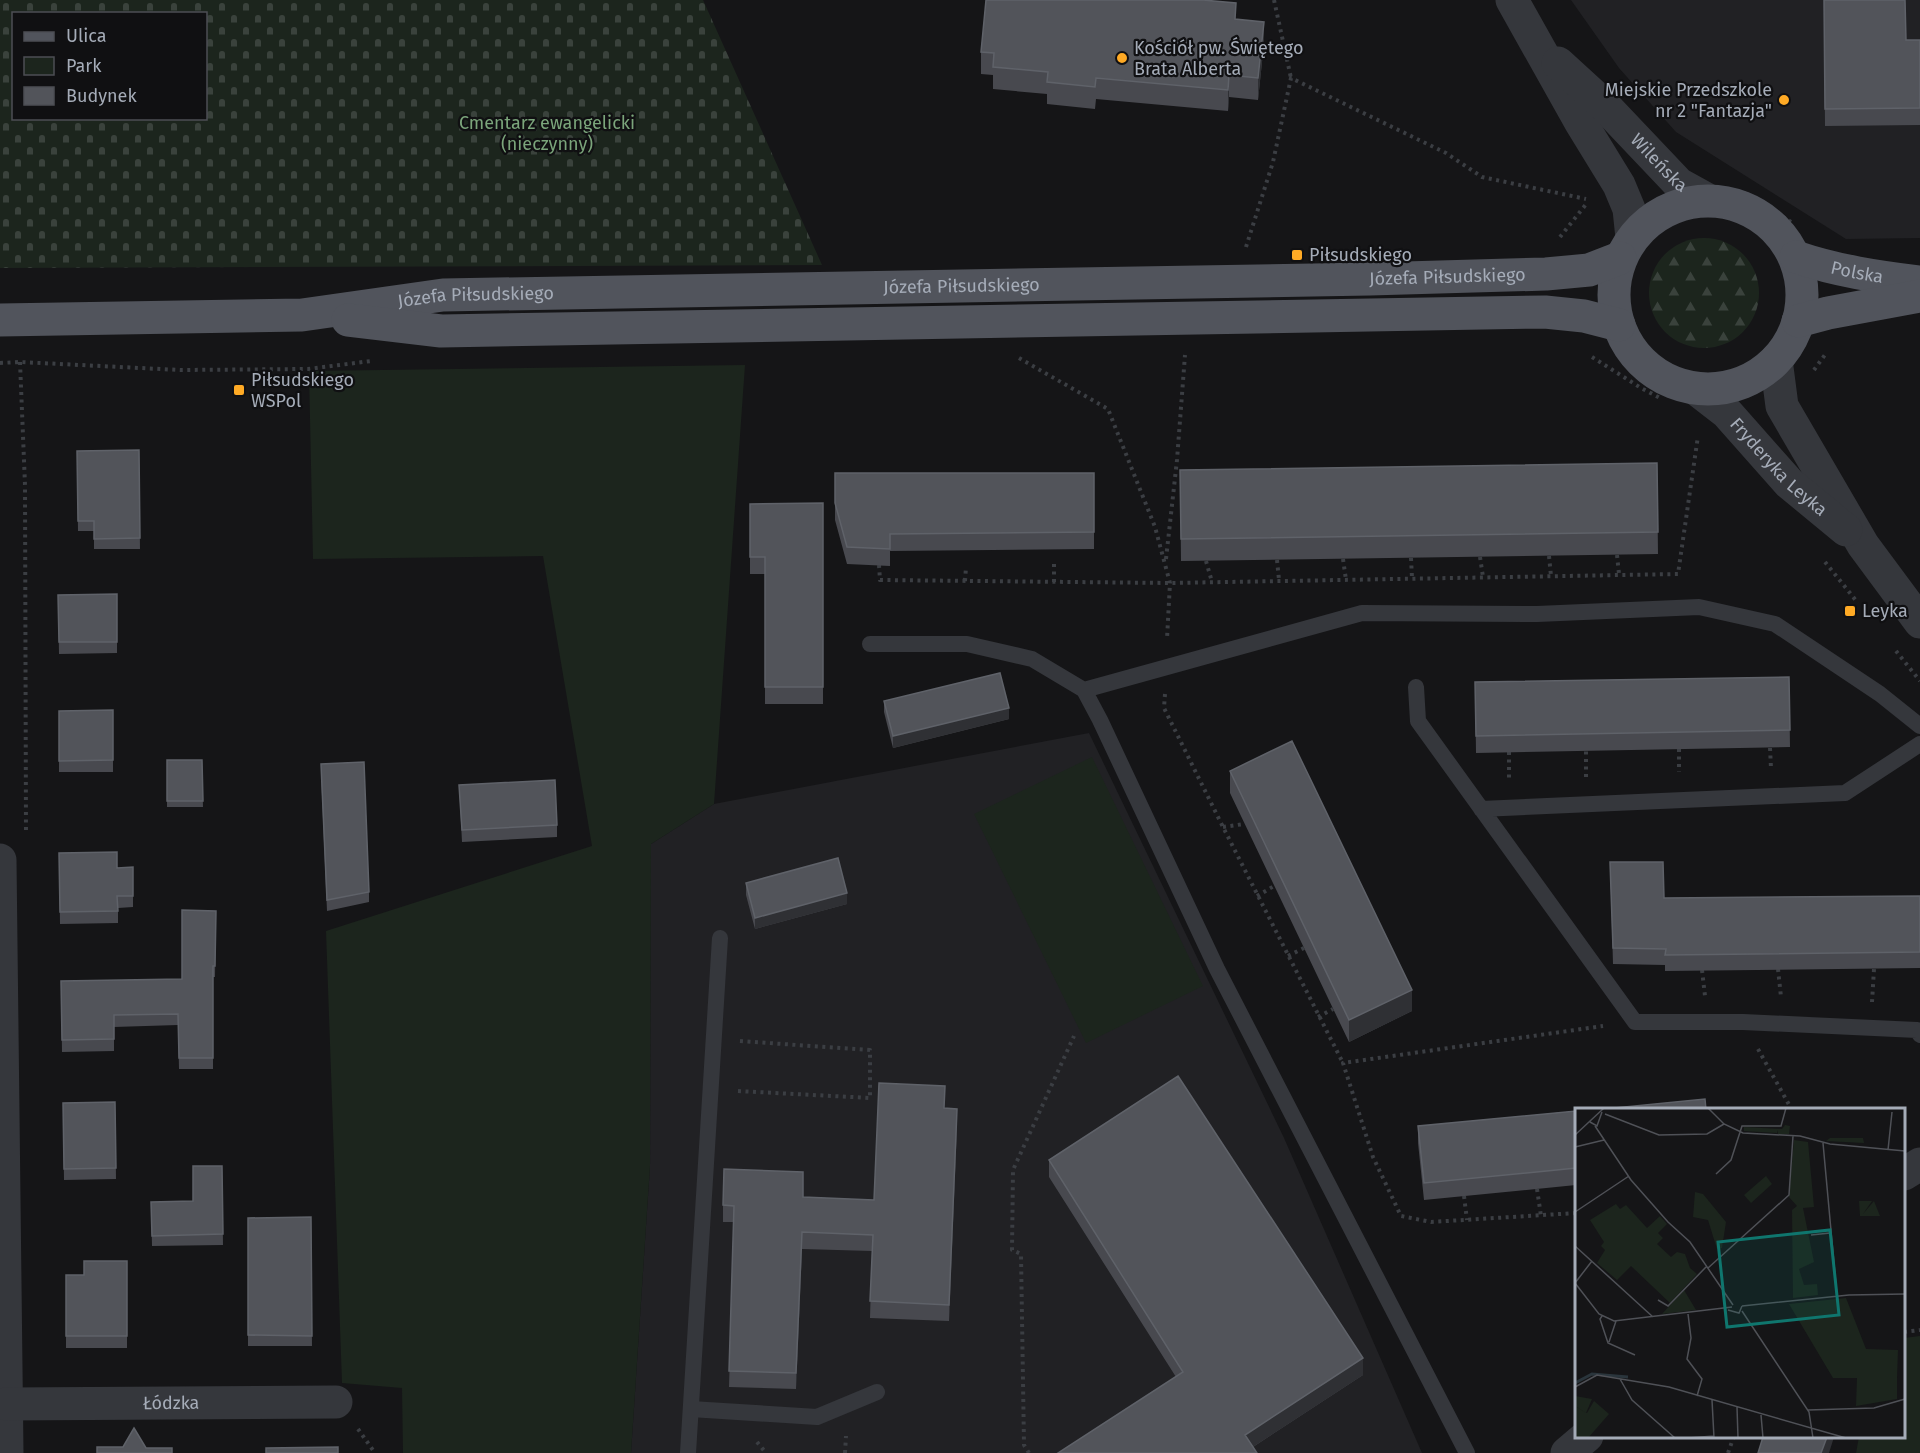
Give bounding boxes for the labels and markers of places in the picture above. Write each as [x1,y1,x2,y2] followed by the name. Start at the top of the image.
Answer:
[1134,37,1303,80] place label: Kościół pw. Świętego Brata Alberta
[1115,51,1129,65] marker: Kościół pw. Świętego Brata Alberta
[1605,79,1772,122] place label: Miejskie Przedszkole nr 2 "Fantazja"
[1777,93,1791,107] marker: Miejskie Przedszkole nr 2 "Fantazja"
[1309,244,1412,266] place label: Piłsudskiego
[1290,248,1304,262] marker: Piłsudskiego
[251,369,354,412] place label: Piłsudskiego WSPol
[232,383,246,397] marker: Piłsudskiego WSPol
[1862,600,1908,622] place label: Leyka
[1843,604,1857,618] marker: Leyka

